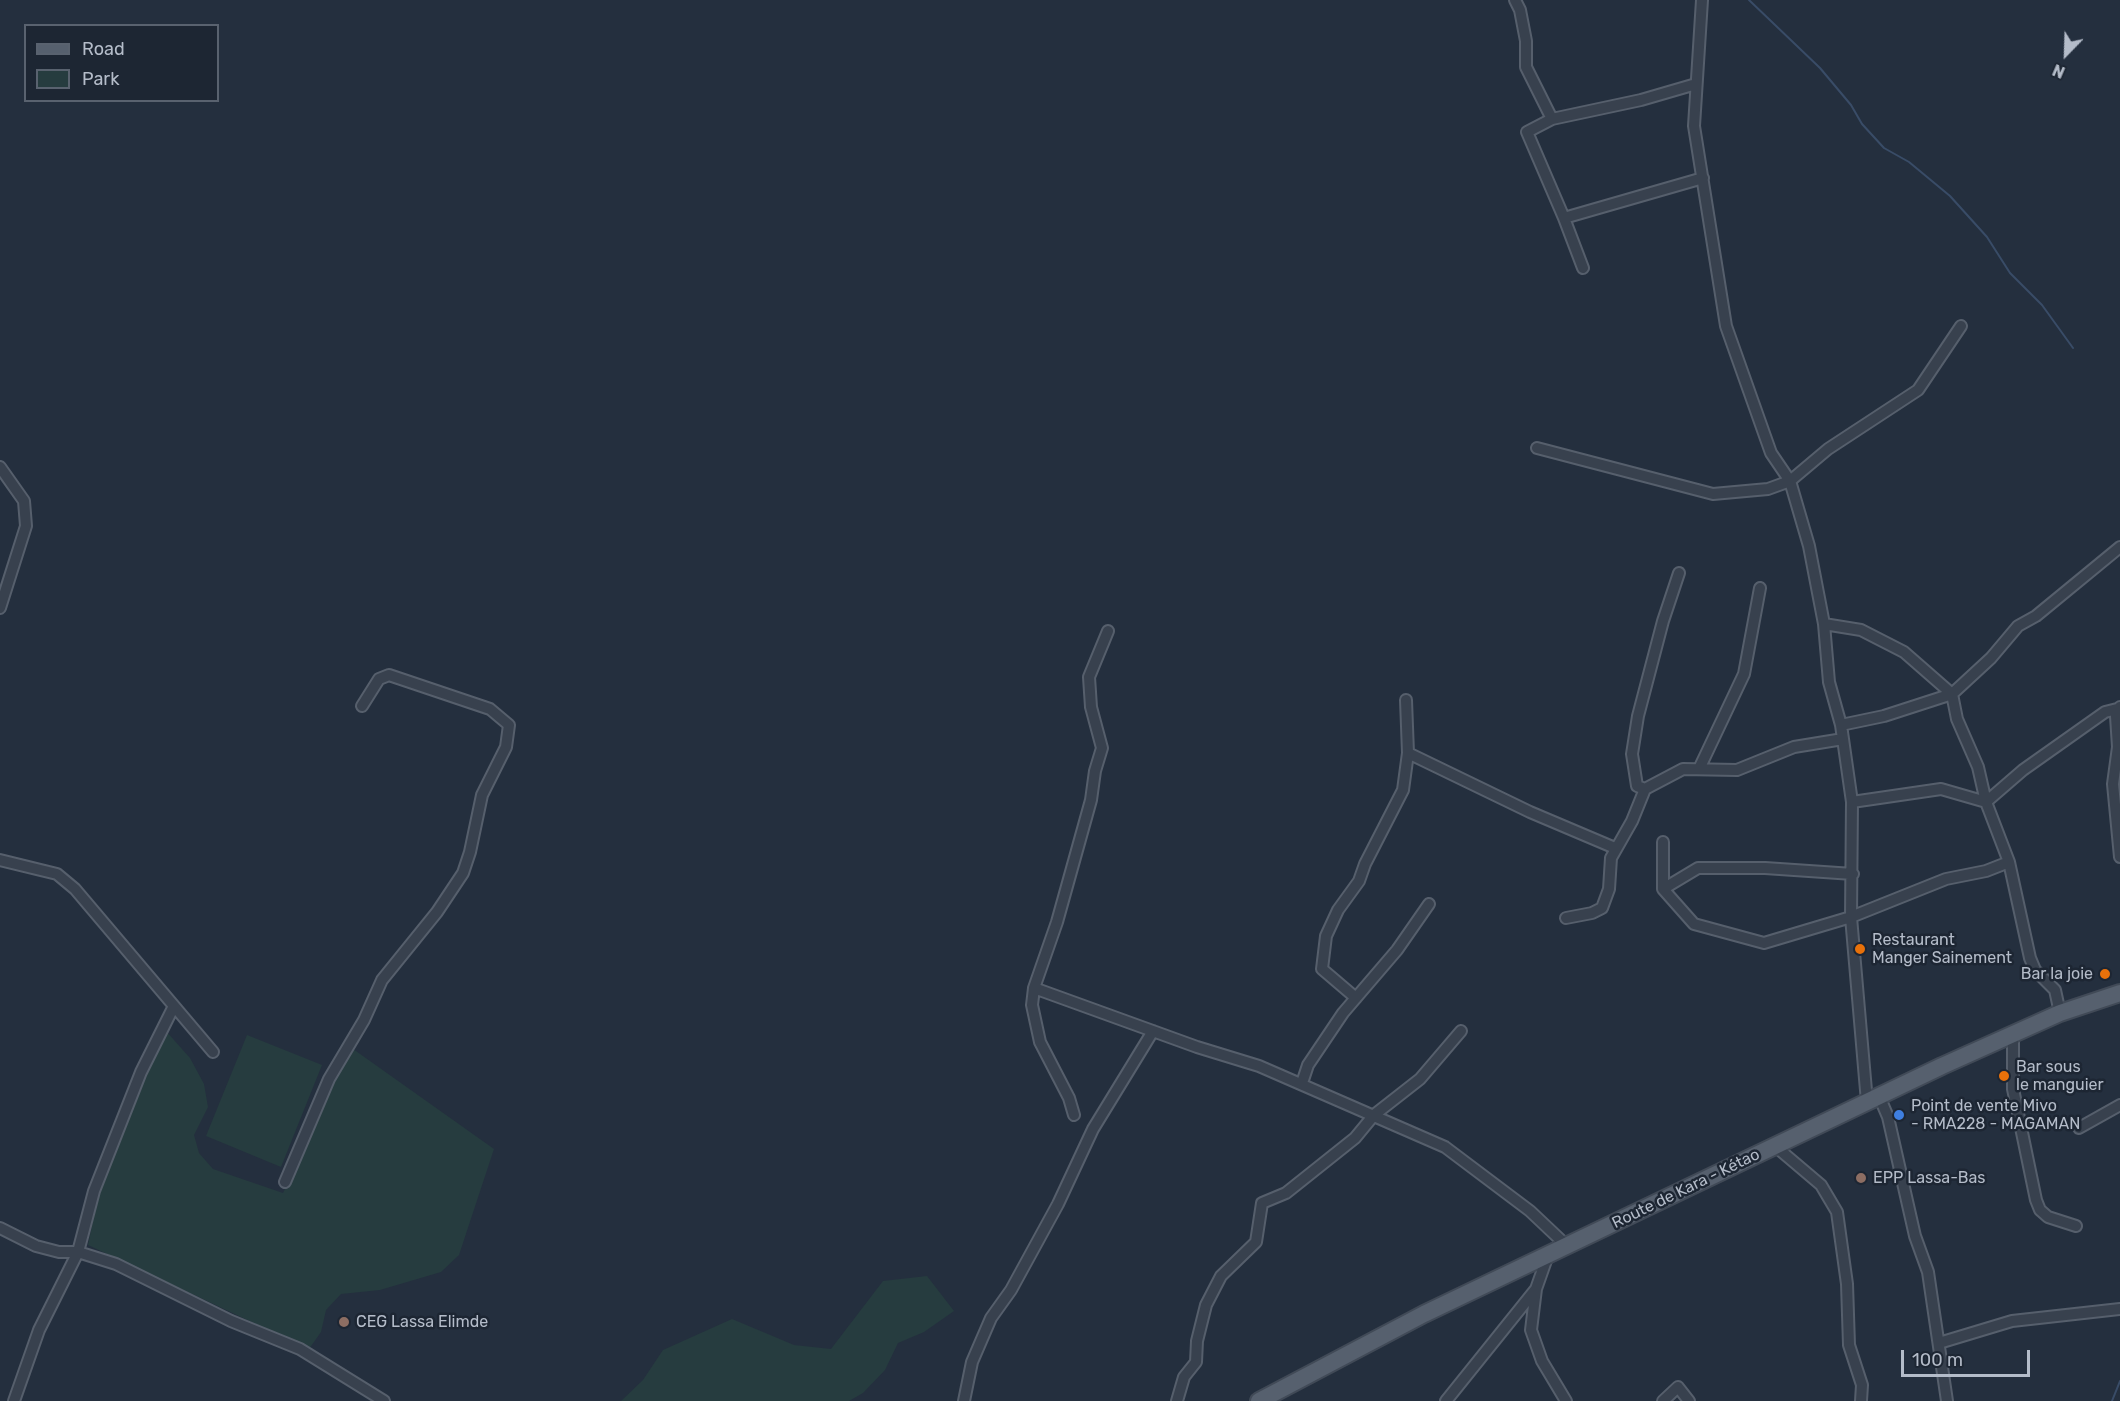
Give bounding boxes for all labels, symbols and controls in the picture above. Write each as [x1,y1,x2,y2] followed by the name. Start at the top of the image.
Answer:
[24,24,219,102] legend
[2036,24,2096,84] north arrow
[82,38,125,60] text: Road
[2050,60,2068,82] text: N
[82,68,119,90] text: Park
[1872,930,2012,968] place label: Restaurant Manger Sainement
[1853,942,1867,956] marker: Restaurant Manger Sainement
[2021,964,2093,984] place label: Bar la joie
[2098,967,2112,981] marker: Bar la joie
[2016,1057,2104,1095] place label: Bar sous le manguier
[1997,1069,2011,1083] marker: Bar sous le manguier
[1911,1096,2080,1134] place label: Point de vente Mivo - RMA228 - MAGAMAN
[1892,1108,1906,1122] marker: Point de vente Mivo - RMA228 - MAGAMAN
[1609,1145,1763,1233] street label: Route de Kara - Kétao
[1873,1168,1985,1188] place label: EPP Lassa-Bas
[1854,1171,1868,1185] marker: EPP Lassa-Bas
[356,1312,488,1332] place label: CEG Lassa Elimde
[337,1315,351,1329] marker: CEG Lassa Elimde
[1904,1338,2033,1376] scale bar
[1912,1349,1963,1371] text: 100 m

